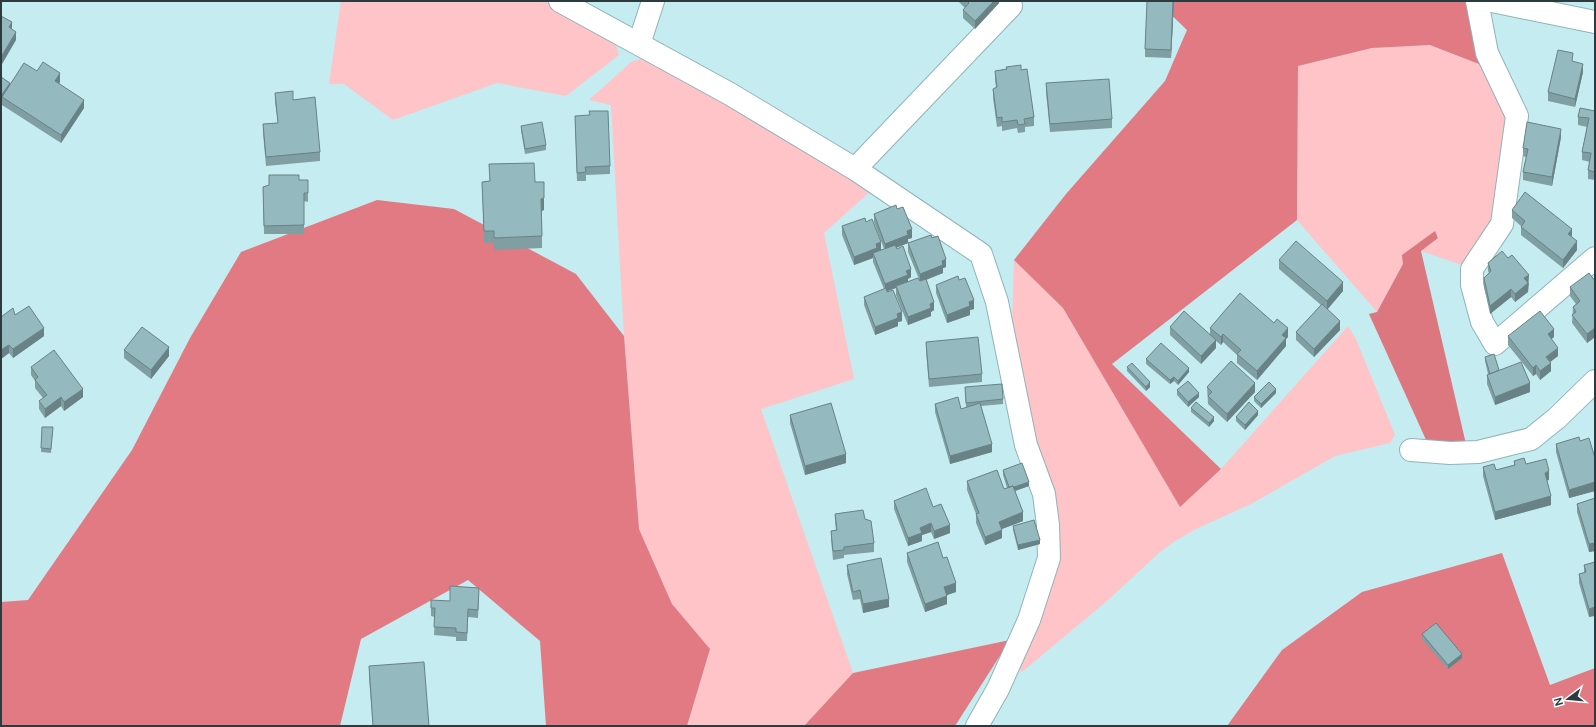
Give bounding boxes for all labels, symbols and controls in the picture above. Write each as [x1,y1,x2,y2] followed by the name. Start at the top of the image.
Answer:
[1548,679,1588,719] north arrow
[1551,696,1566,708] text: N

